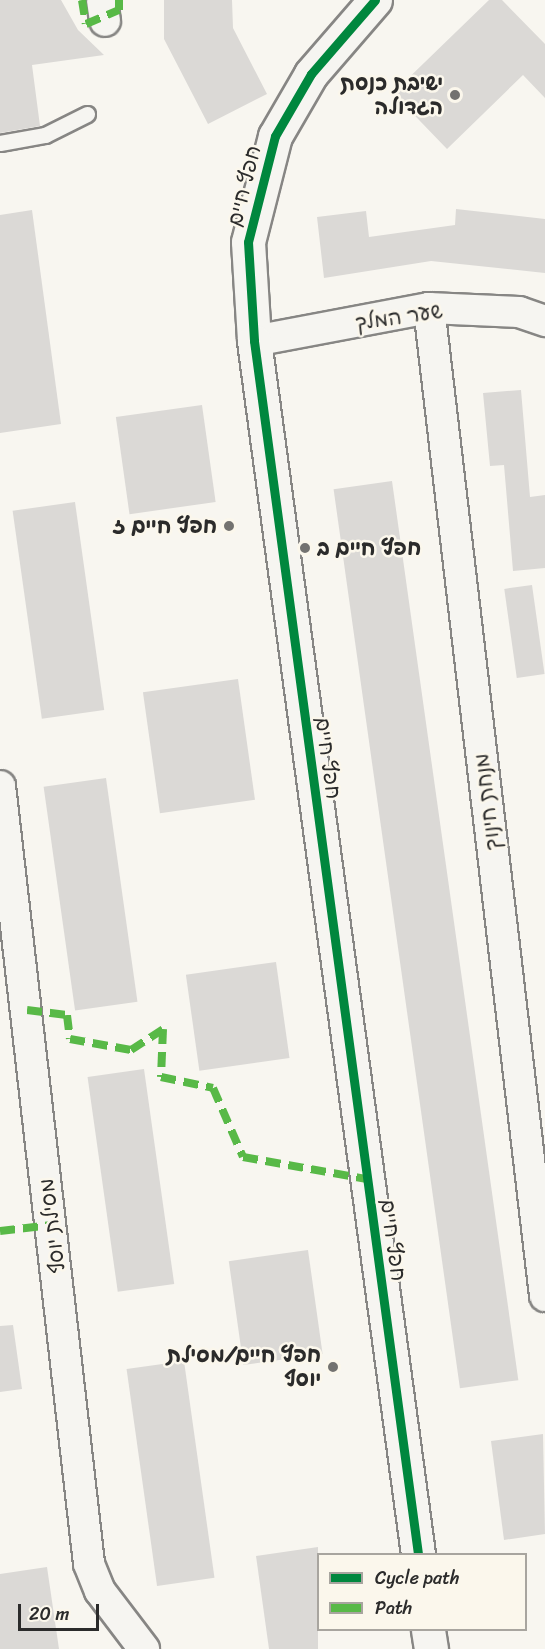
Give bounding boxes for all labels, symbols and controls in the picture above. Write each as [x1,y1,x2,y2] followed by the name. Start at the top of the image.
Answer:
[340,70,443,120] place label: ישיבת כנסת הגדולה
[448,88,462,102] marker: ישיבת כנסת הגדולה
[222,143,266,229] street label: חפץ חיים
[354,298,444,336] street label: שער המלך
[113,513,217,539] place label: חפץ חיים ז
[222,519,236,533] marker: חפץ חיים ז
[317,535,421,561] place label: חפץ חיים ב
[298,541,312,555] marker: חפץ חיים ב
[310,715,346,801] street label: חפץ חיים
[469,752,505,852] street label: מנחת חינוך
[34,1177,70,1275] street label: מסילת יוסף
[375,1197,411,1283] street label: חפץ חיים
[167,1342,321,1392] place label: חפץ חיים/מסילת יוסף
[326,1360,340,1374] marker: חפץ חיים/מסילת יוסף
[317,1553,527,1631] legend
[375,1562,459,1594] text: Cycle path
[21,1592,102,1630] scale bar
[375,1592,412,1624] text: Path
[29,1598,69,1630] text: 20 m

